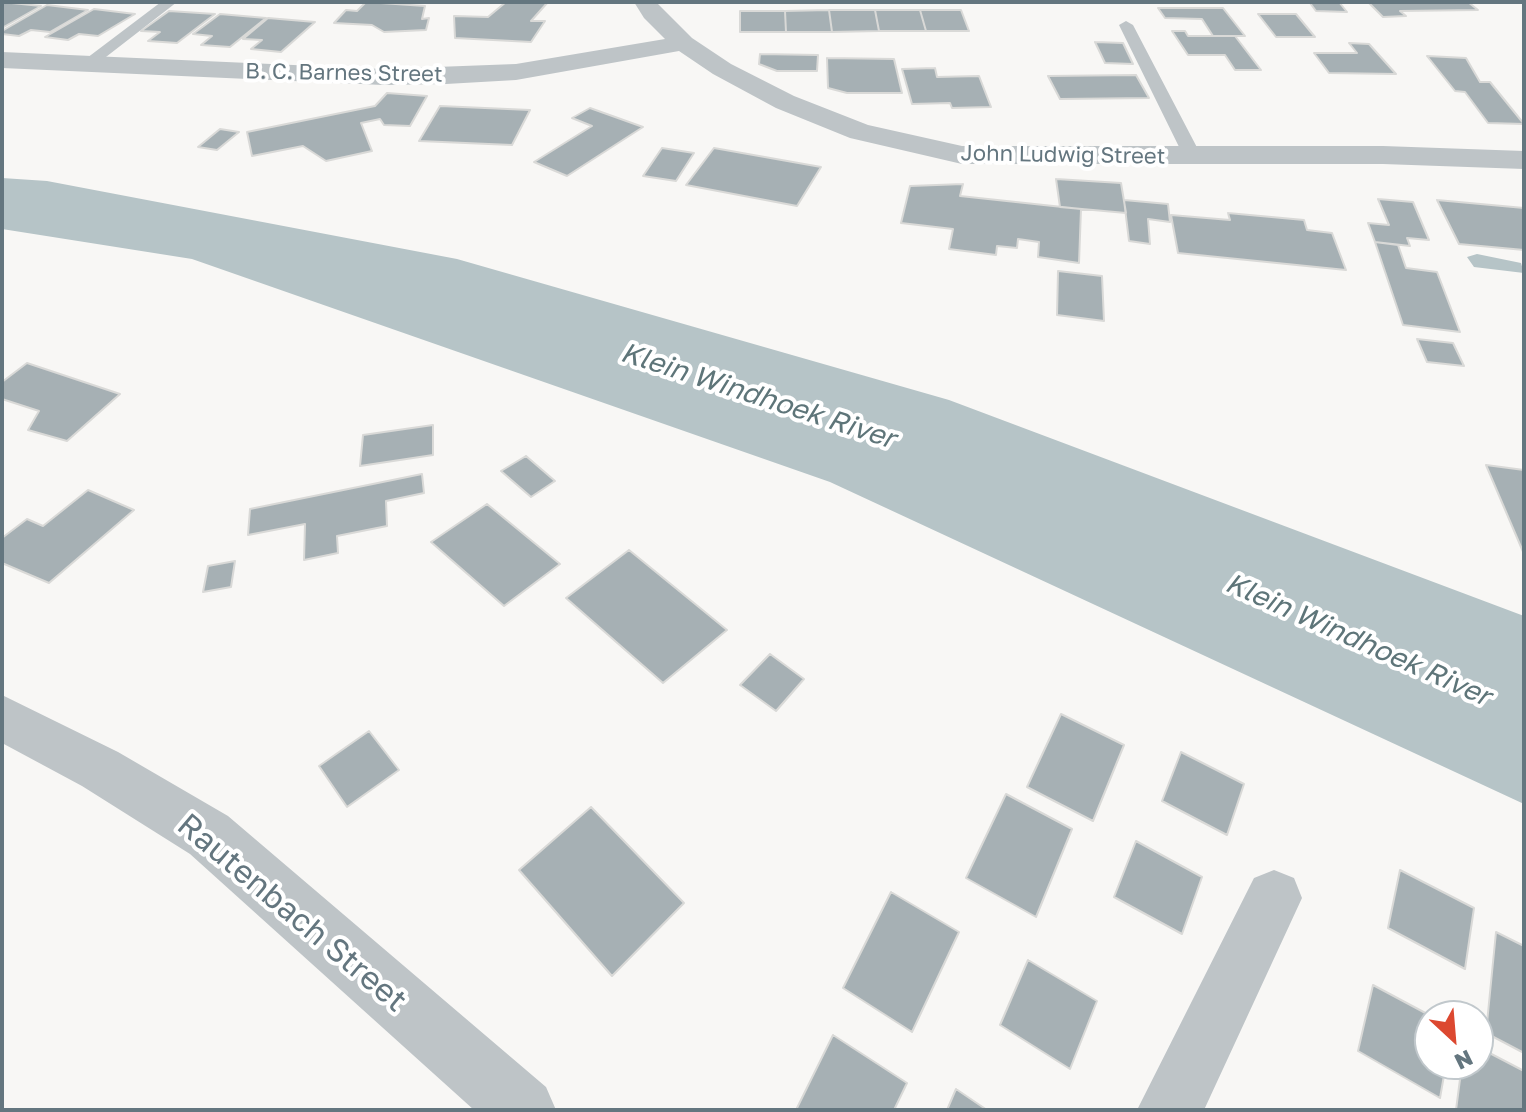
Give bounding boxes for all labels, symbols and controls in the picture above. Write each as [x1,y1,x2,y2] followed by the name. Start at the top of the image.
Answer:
[245,58,443,88] street label: B. C. Barnes Street
[960,140,1166,170] street label: John Ludwig Street
[617,336,899,456] water label: Klein Windhoek River
[1220,566,1496,714] water label: Klein Windhoek River
[170,806,414,1020] street label: Rautenbach Street
[1414,1000,1494,1080] north arrow
[1450,1044,1477,1076] text: N

